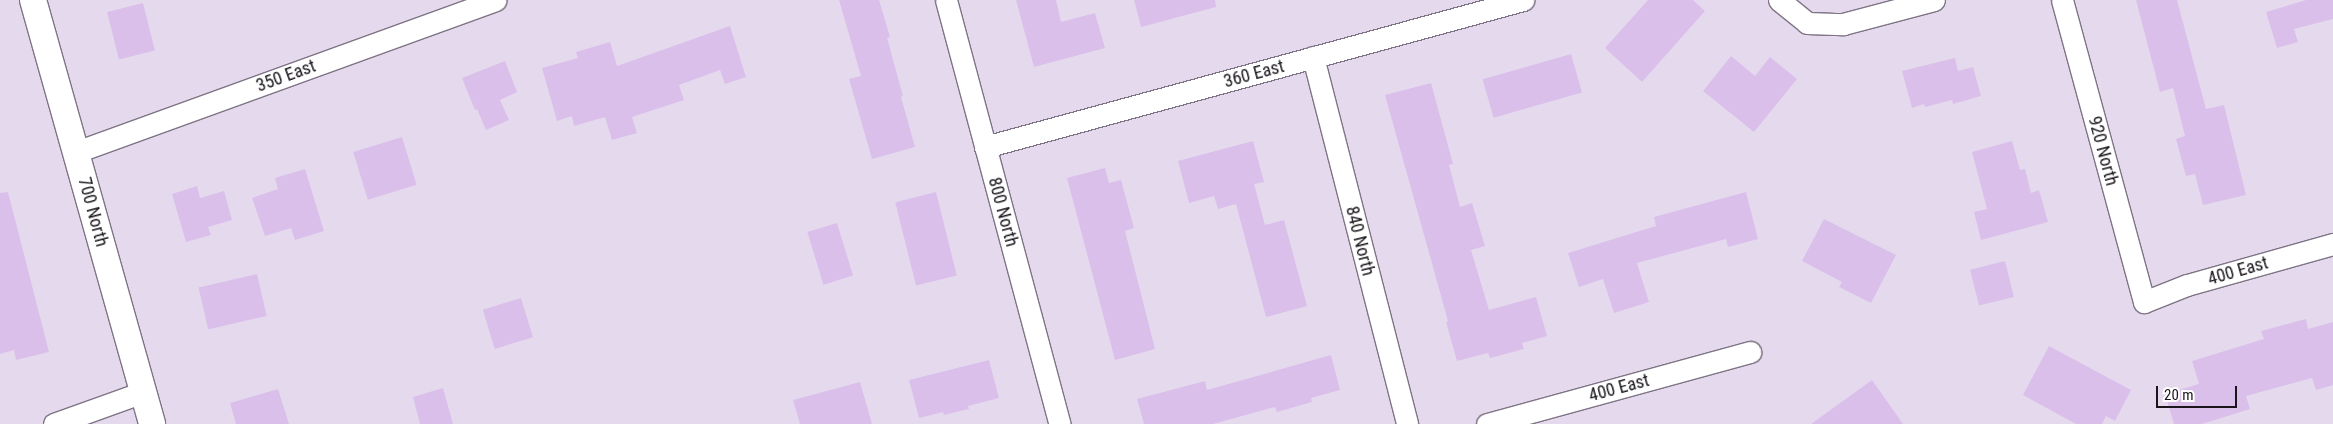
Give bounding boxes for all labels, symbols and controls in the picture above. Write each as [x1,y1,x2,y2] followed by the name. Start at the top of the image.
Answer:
[253,55,319,97] street label: 350 East
[1221,56,1287,92] street label: 360 East
[2083,114,2123,188] street label: 920 North
[73,175,113,249] street label: 700 North
[983,175,1023,249] street label: 800 North
[1341,204,1379,278] street label: 840 North
[2205,252,2271,290] street label: 400 East
[1586,370,1652,406] street label: 400 East
[2158,376,2239,408] scale bar
[2164,386,2194,404] text: 20 m

